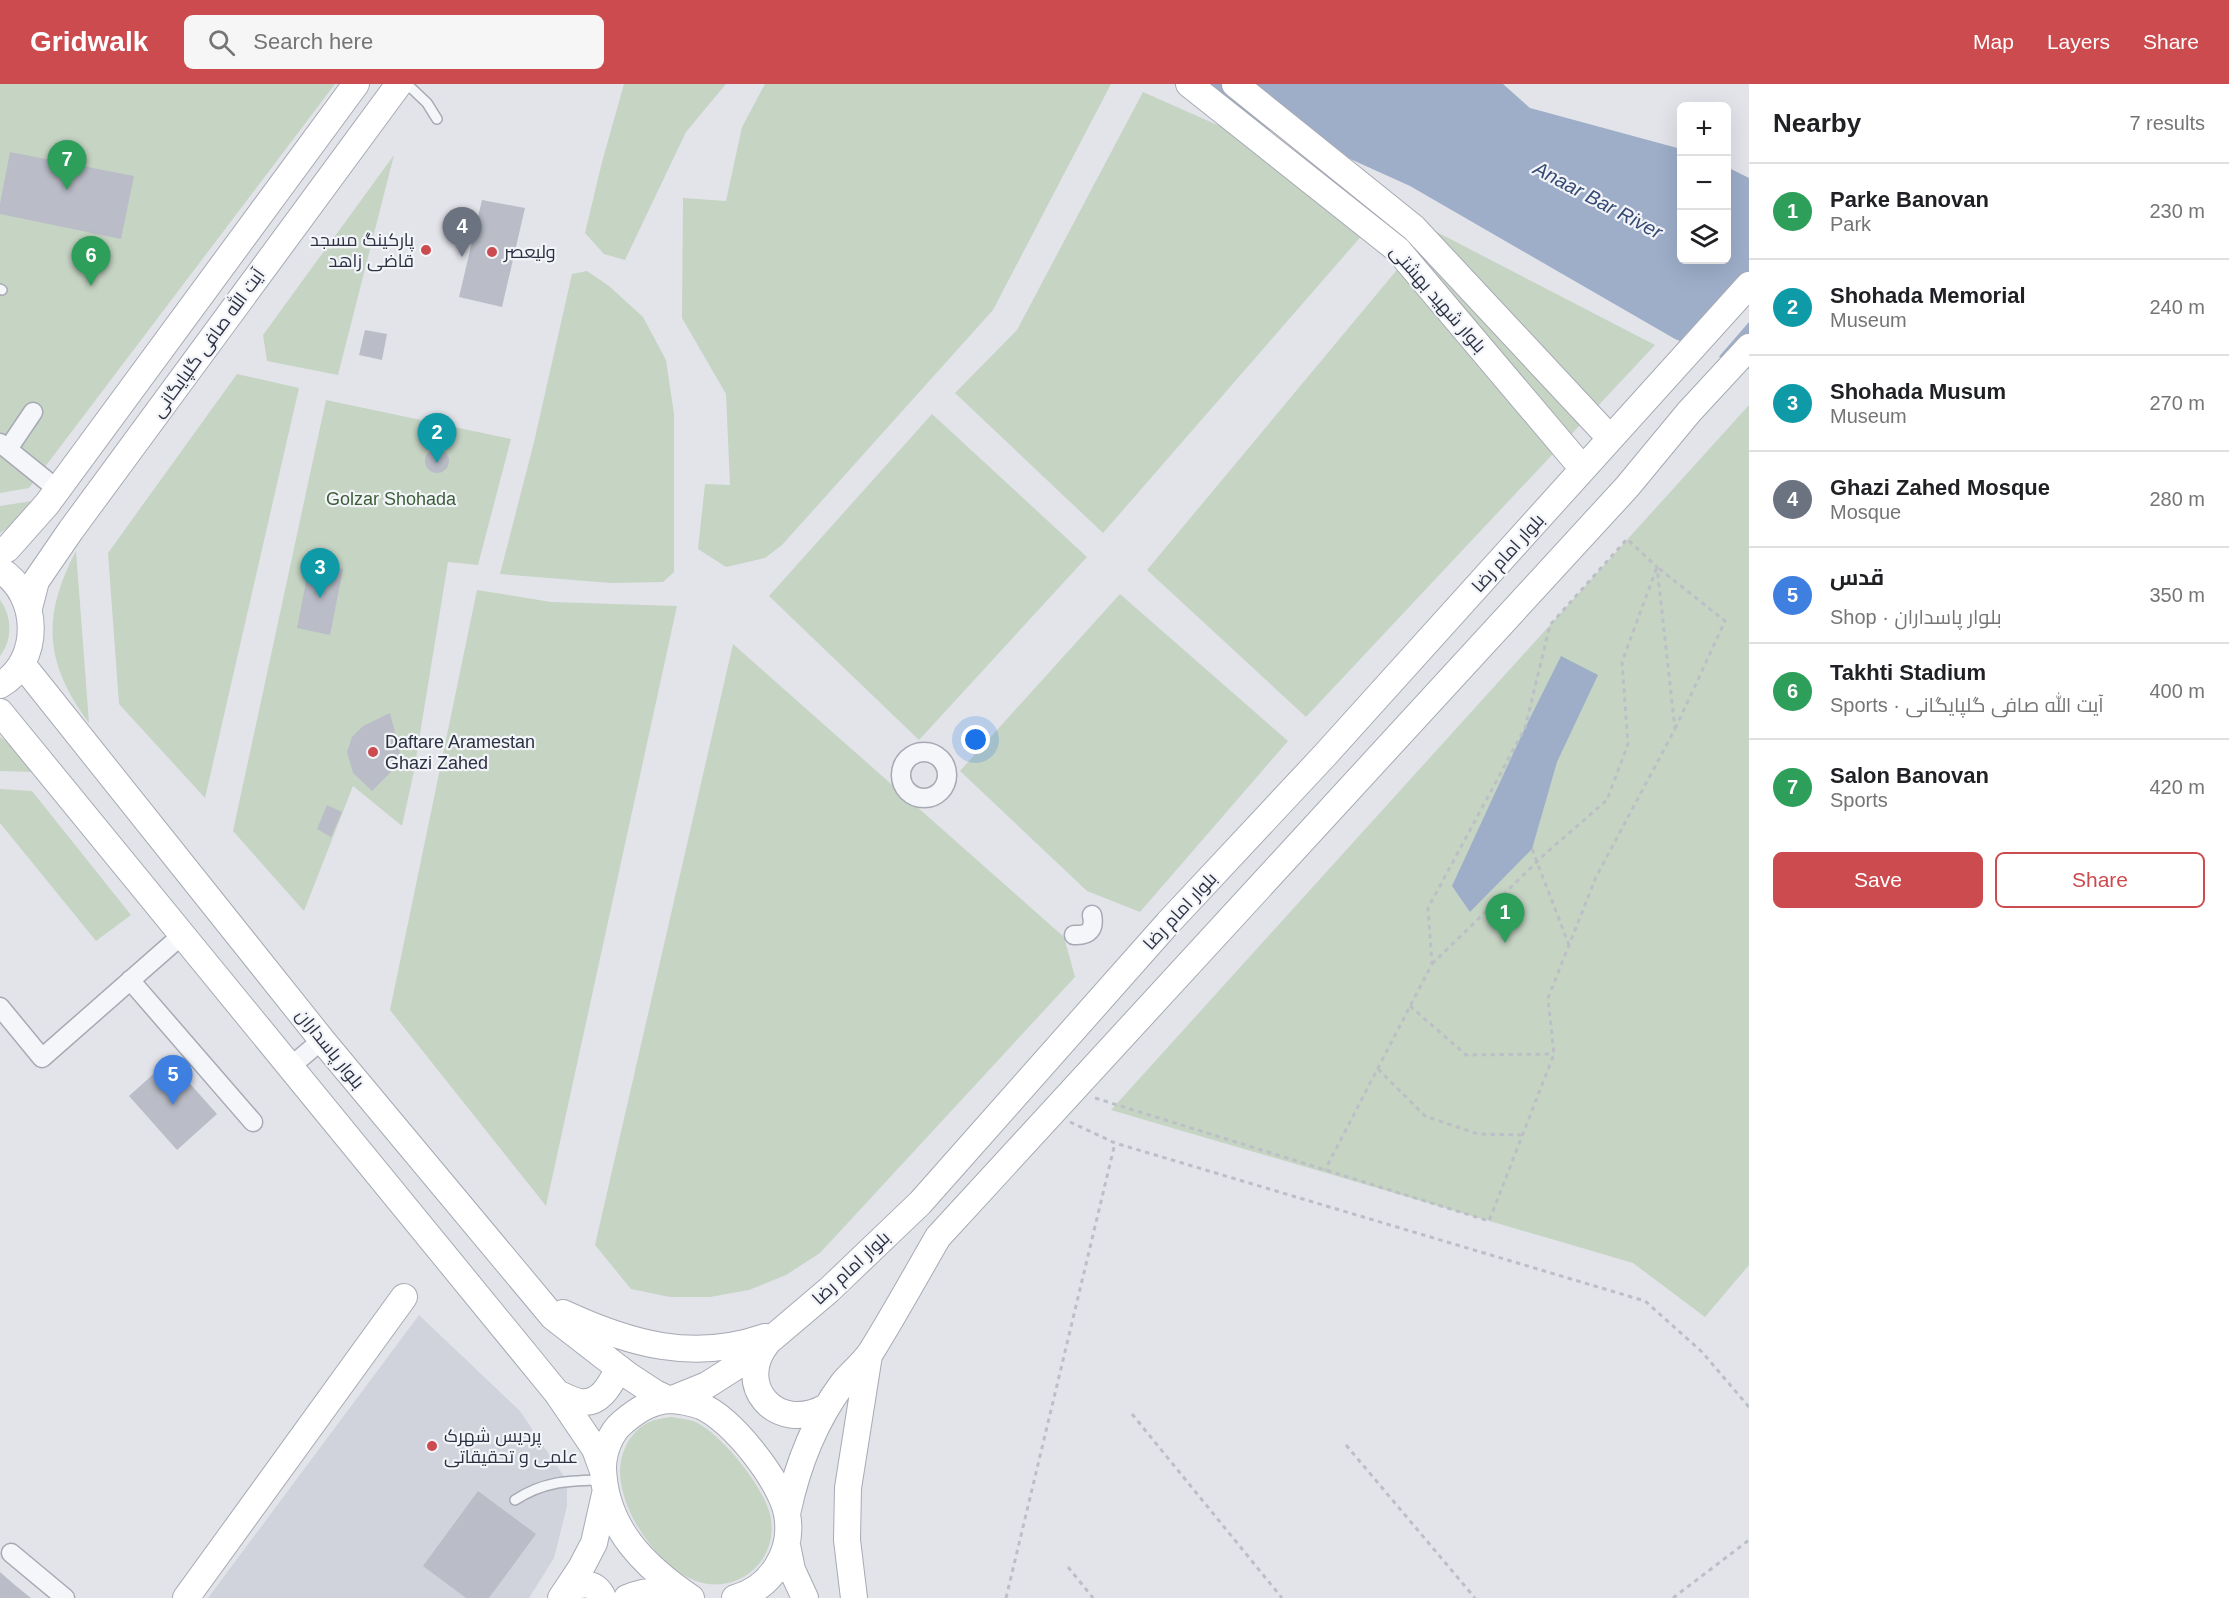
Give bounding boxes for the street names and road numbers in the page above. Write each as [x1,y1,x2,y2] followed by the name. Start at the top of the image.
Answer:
[1385,241,1490,357] street label: بلوار شهید بهشتی
[146,264,269,422] street label: آیت الله صافی گلپایگانی
[1468,510,1550,597] street label: بلوار امام رضا
[1139,868,1222,955] street label: بلوار امام رضا
[290,1005,368,1094] street label: بلوار پاسداران
[808,1227,895,1310] street label: بلوار امام رضا

